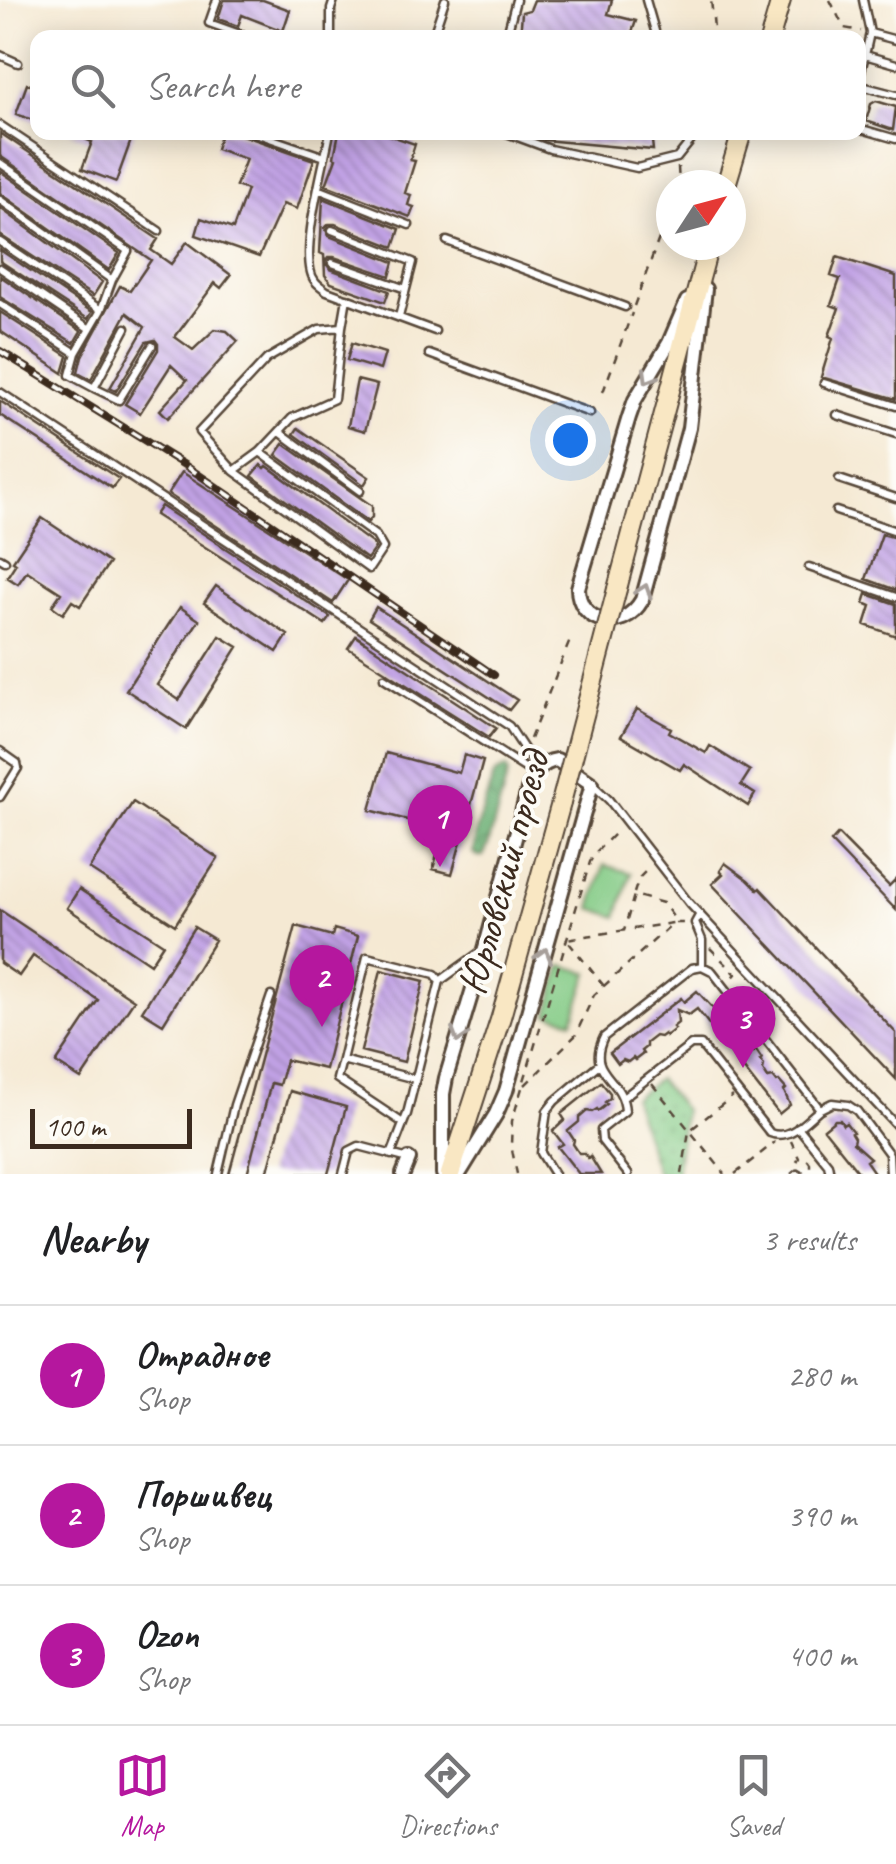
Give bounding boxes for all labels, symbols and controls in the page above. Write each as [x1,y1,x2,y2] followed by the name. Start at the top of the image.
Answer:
[30,30,866,140] search box
[65,58,120,113] icon: search
[145,62,300,109] text: Search here
[656,170,746,260] north arrow
[641,366,661,384] one-way arrow
[545,415,596,466] your location
[632,584,652,601] one-way arrow
[446,742,563,1000] street label: Юрловский проезд
[408,784,472,867] pin: 1
[290,944,354,1027] pin: 2
[533,946,554,964] one-way arrow
[710,986,776,1068] pin: 3
[450,1027,471,1044] one-way arrow
[30,1104,192,1148] scale bar
[45,1109,105,1144] text: 100 m
[40,1213,146,1266] text: Nearby
[762,1219,856,1260] text: 3 results
[135,1331,269,1378] text: Отрадное
[65,1355,80,1396] text: 1
[787,1355,856,1396] text: 280 m
[135,1378,189,1419] text: Shop
[135,1471,271,1518] text: Поршивец
[65,1495,80,1536] text: 2
[787,1495,856,1536] text: 390 m
[135,1518,189,1559] text: Shop
[135,1611,199,1658] text: Ozon
[65,1635,80,1676] text: 3
[787,1635,856,1676] text: 400 m
[135,1658,189,1699] text: Shop
[115,1748,170,1843] tab: Map
[399,1748,497,1843] tab: Directions
[726,1748,781,1843] tab: Saved

